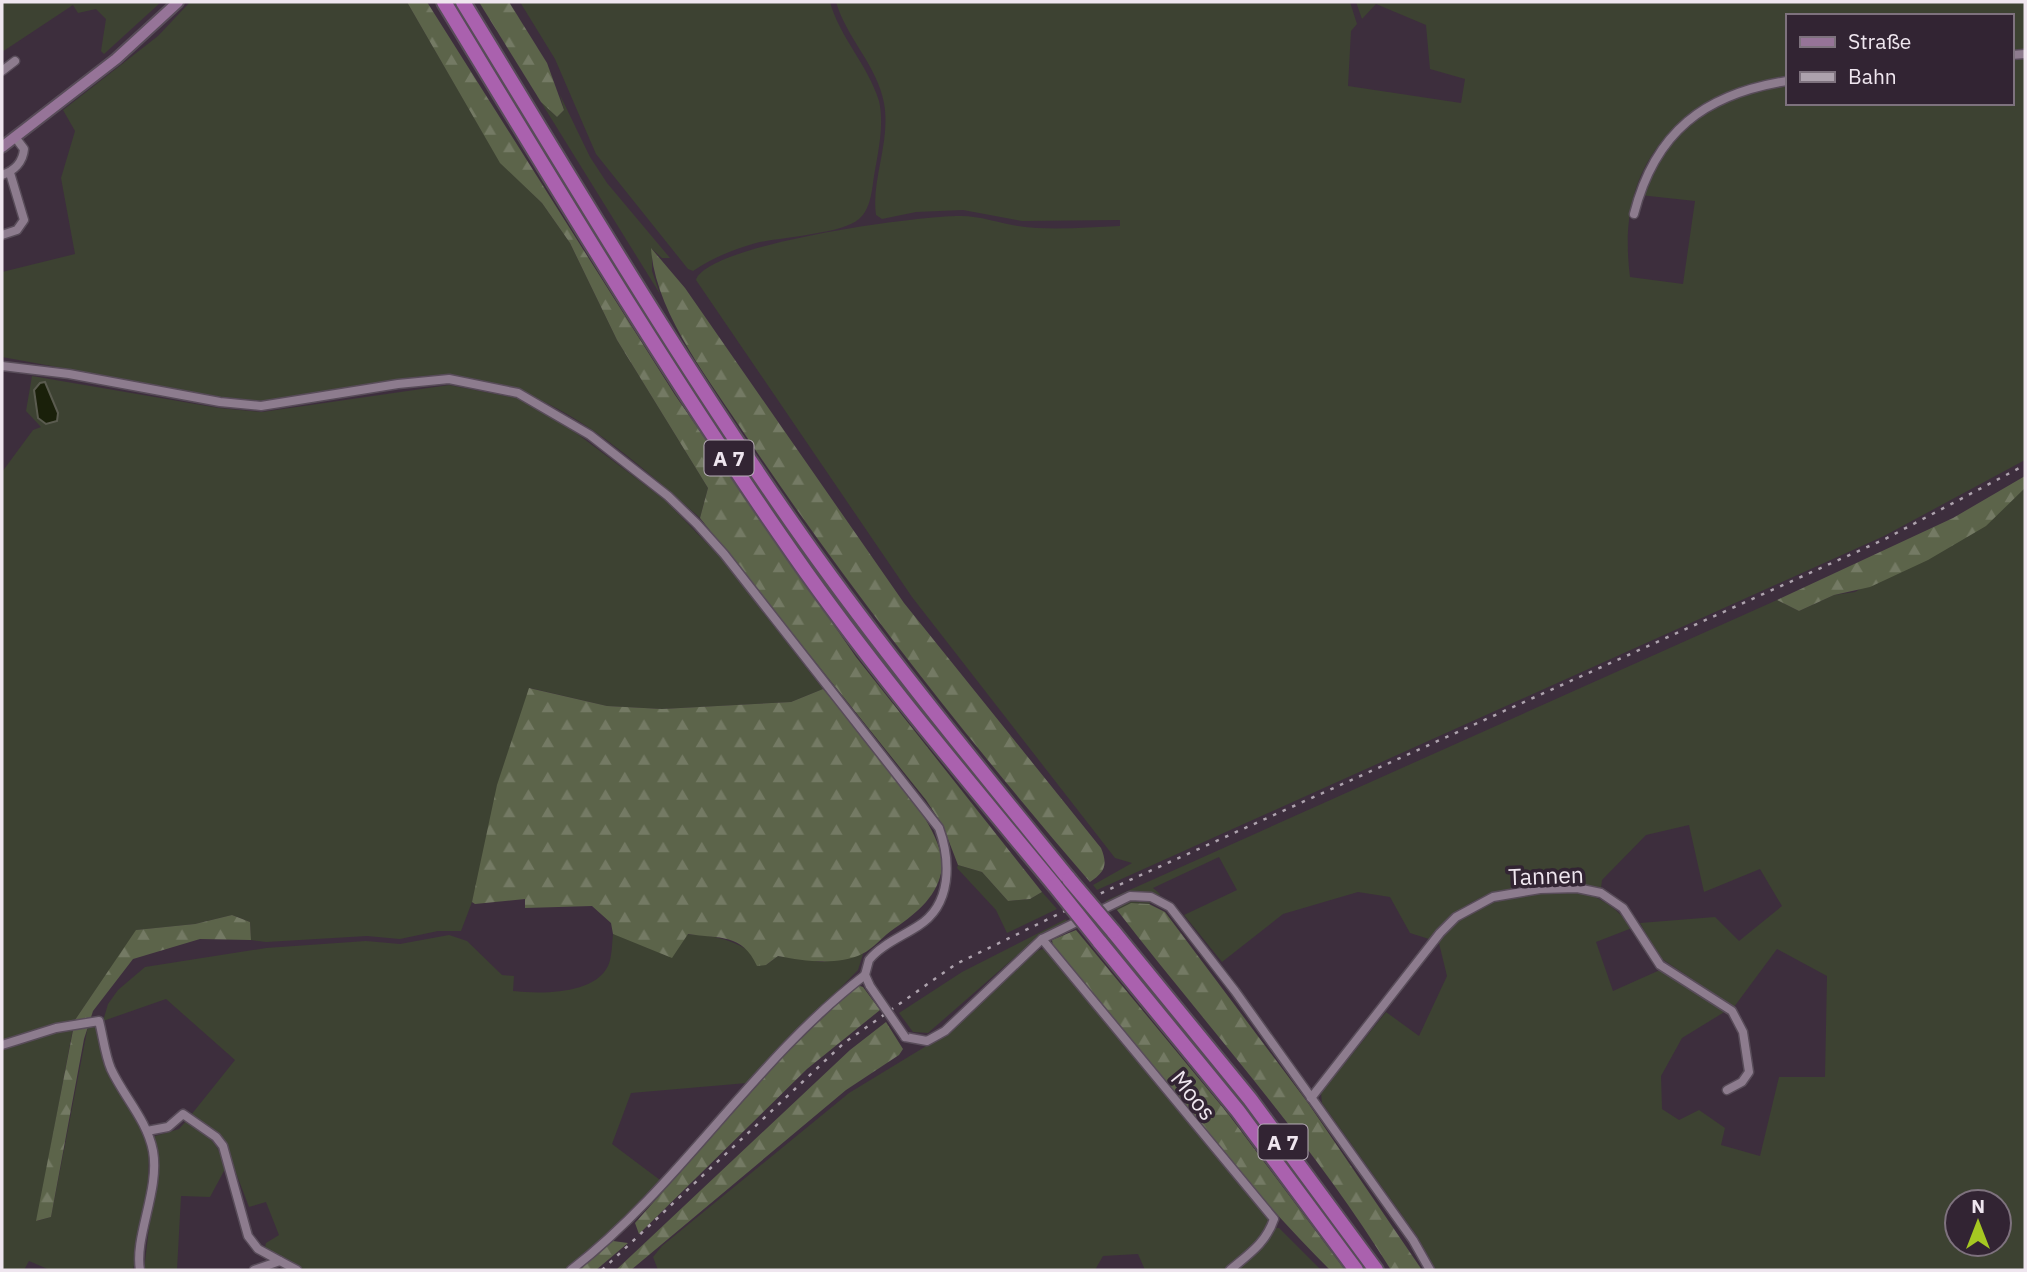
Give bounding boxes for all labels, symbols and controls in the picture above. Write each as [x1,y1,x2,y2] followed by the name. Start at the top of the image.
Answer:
[1786,14,2013,105] legend
[1848,27,1911,55] text: Straße
[1848,62,1897,90] text: Bahn
[704,440,754,476] road number: A 7
[1508,859,1584,891] street label: Tannen
[1165,1064,1223,1126] street label: Moos
[1258,1124,1308,1160] road number: A 7
[1943,1188,2013,1258] north arrow
[1971,1194,1985,1218] text: N

